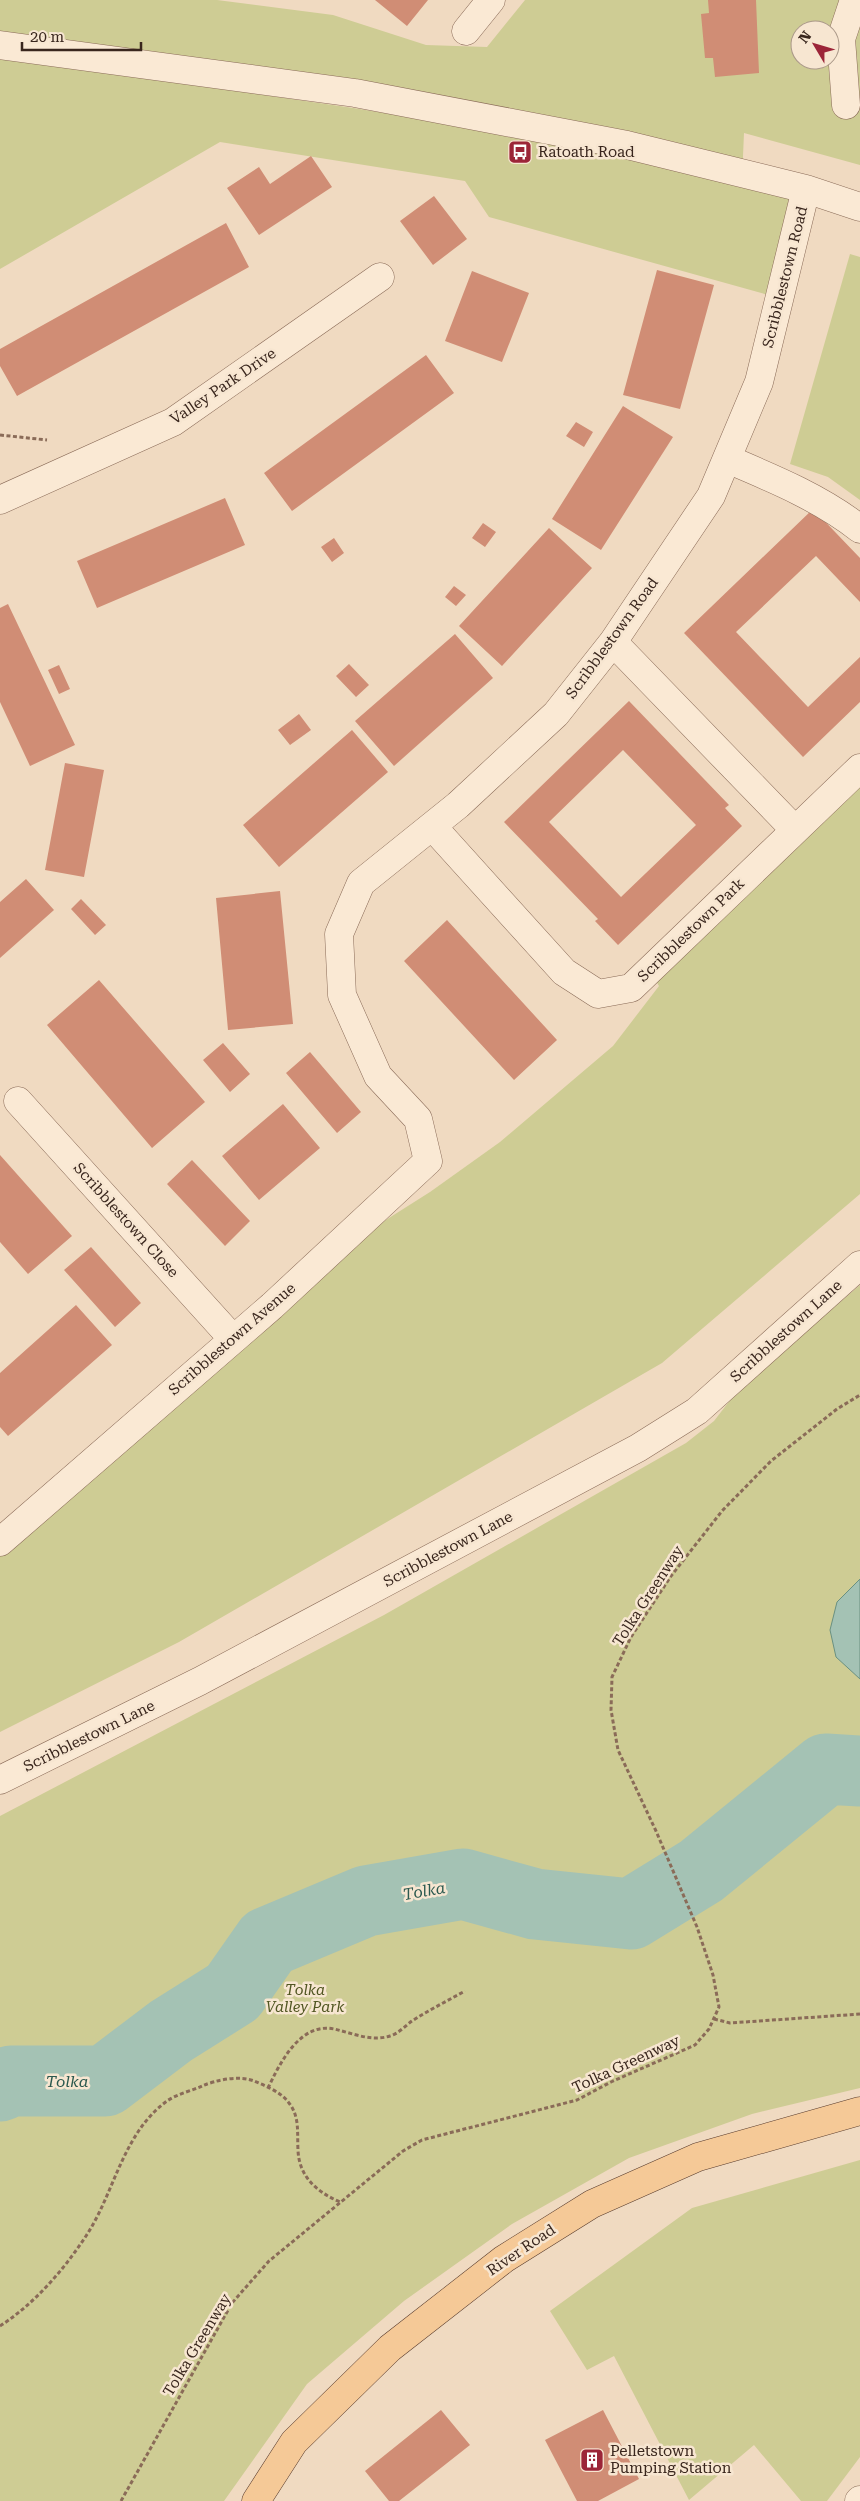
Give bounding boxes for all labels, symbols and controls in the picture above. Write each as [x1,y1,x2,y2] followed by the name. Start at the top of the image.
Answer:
[22,20,141,52] scale bar
[790,20,840,70] north arrow
[30,28,65,46] text: 20 m
[795,28,815,46] text: N
[507,139,533,165] bus stop icon: Ratoath Road
[538,143,635,161] place label: Ratoath Road
[759,204,811,350] street label: Scribblestown Road
[167,344,279,428] street label: Valley Park Drive
[562,574,662,702] street label: Scribblestown Road
[634,874,749,986] street label: Scribblestown Park
[70,1159,182,1281] street label: Scribblestown Close
[726,1276,846,1386] street label: Scribblestown Lane
[165,1279,299,1399] street label: Scribblestown Avenue
[380,1507,516,1591] street label: Scribblestown Lane
[609,1542,687,1650] street label: Tolka Greenway
[20,1696,158,1776] street label: Scribblestown Lane
[401,1878,447,1904] water label: Tolka
[266,1981,345,2016] park label: Tolka Valley Park
[569,2031,683,2097] street label: Tolka Greenway
[46,2072,89,2091] water label: Tolka
[483,2220,559,2279] street label: River Road
[159,2290,235,2400] street label: Tolka Greenway
[610,2442,732,2477] place label: Pelletstown Pumping Station
[579,2447,605,2473] building icon: Pelletstown Pumping Station

